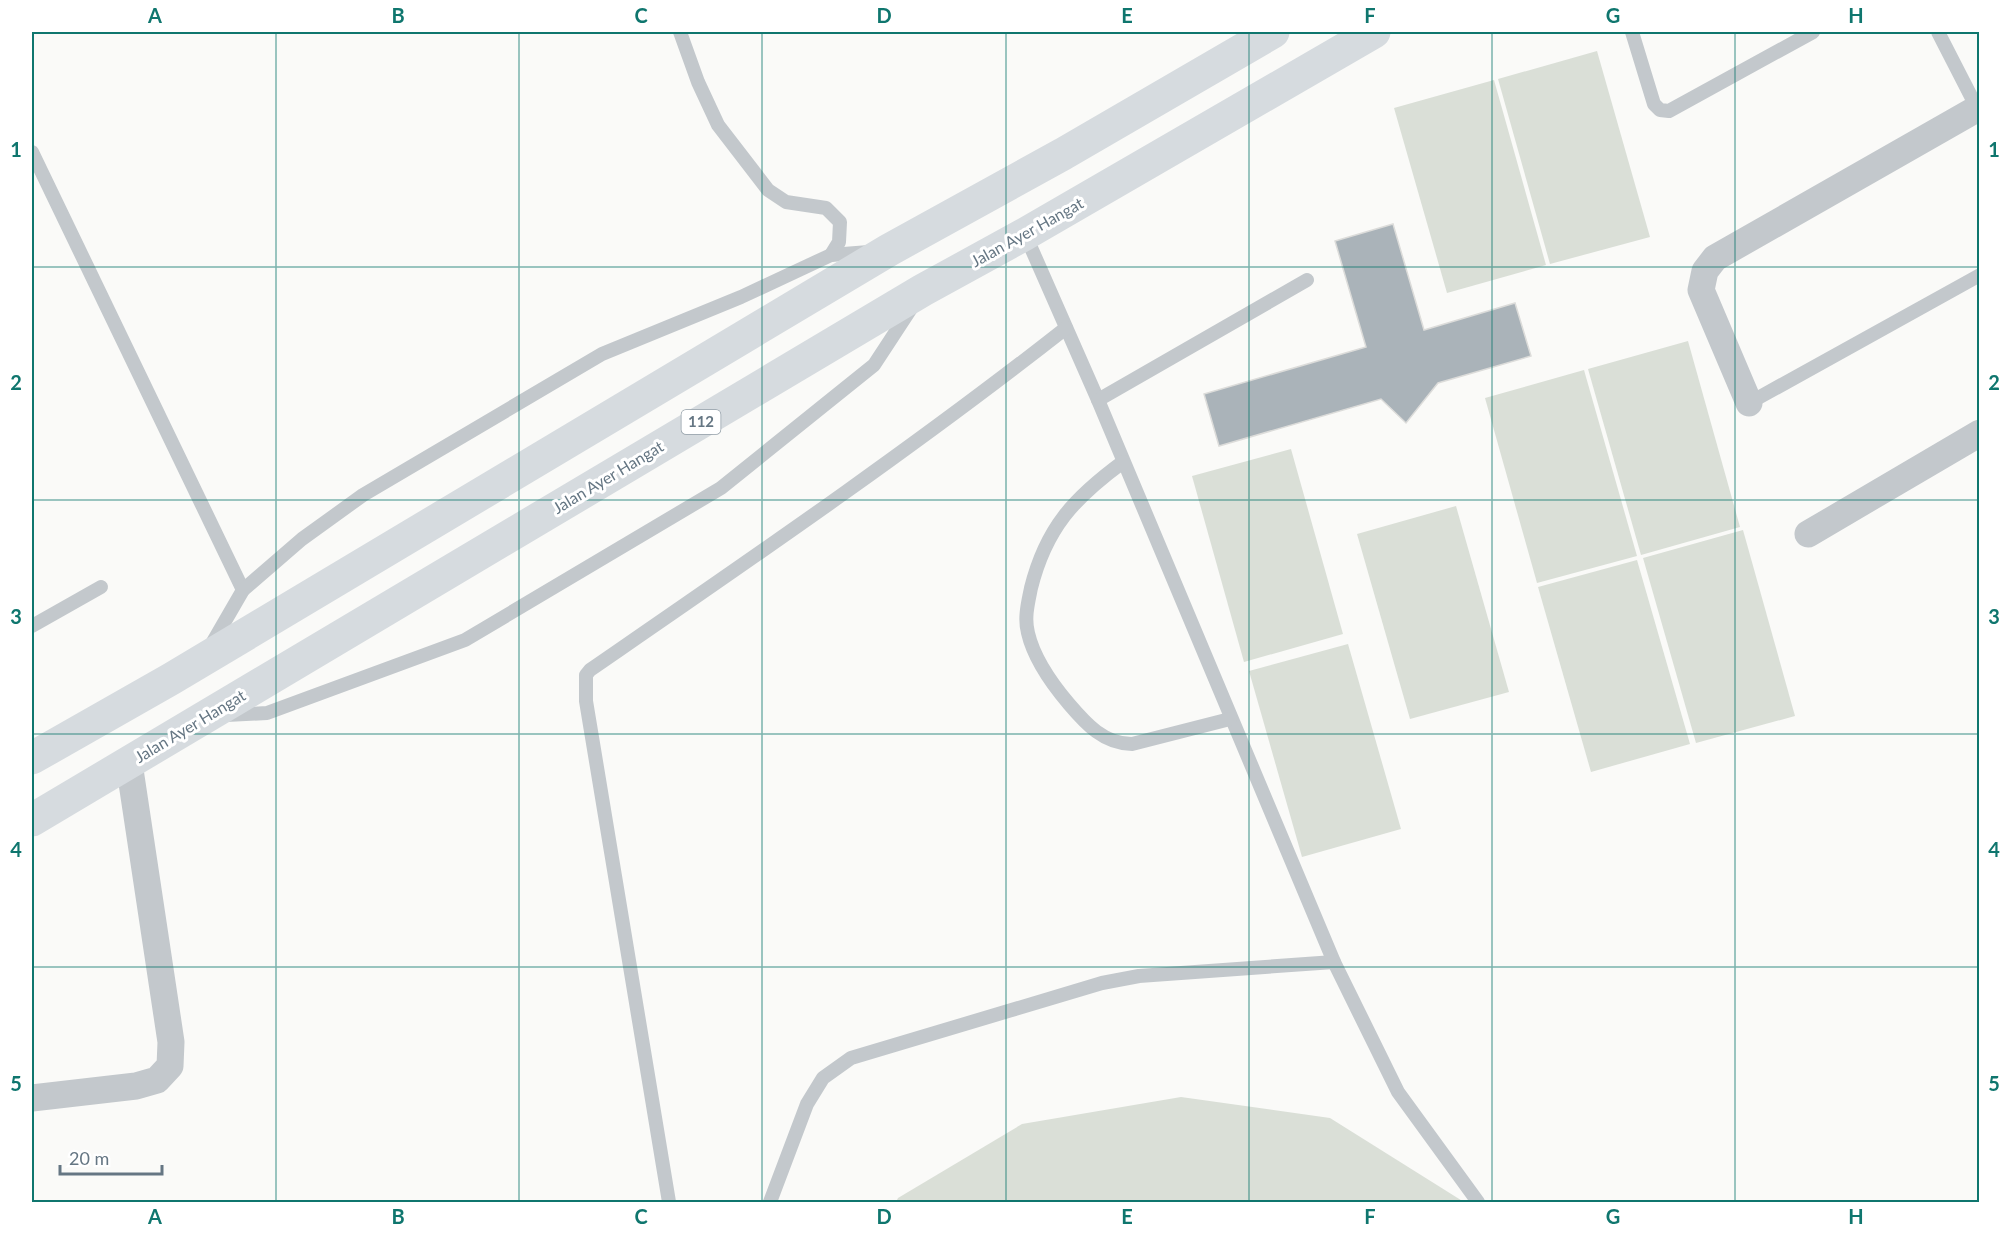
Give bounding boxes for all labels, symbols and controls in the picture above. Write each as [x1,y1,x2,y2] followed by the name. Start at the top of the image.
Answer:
[147,3,162,27] text: A
[391,3,405,27] text: B
[634,3,648,27] text: C
[876,3,892,27] text: D
[1121,3,1133,27] text: E
[1364,3,1376,27] text: F
[1606,3,1620,27] text: G
[1848,3,1864,27] text: H
[10,137,22,161] text: 1
[1988,137,2000,161] text: 1
[967,193,1087,270] street label: Jalan Ayer Hangat
[10,370,22,394] text: 2
[1988,370,2000,394] text: 2
[682,410,720,434] road number: 112
[549,436,667,517] street label: Jalan Ayer Hangat
[10,604,22,628] text: 3
[1988,604,2000,628] text: 3
[131,685,249,766] street label: Jalan Ayer Hangat
[10,837,22,861] text: 4
[1988,837,2000,861] text: 4
[10,1071,22,1095] text: 5
[1988,1071,2000,1095] text: 5
[60,1138,162,1176] scale bar
[69,1147,109,1169] text: 20 m
[147,1204,162,1228] text: A
[391,1204,405,1228] text: B
[634,1204,648,1228] text: C
[876,1204,892,1228] text: D
[1121,1204,1133,1228] text: E
[1364,1204,1376,1228] text: F
[1606,1204,1620,1228] text: G
[1848,1204,1864,1228] text: H

